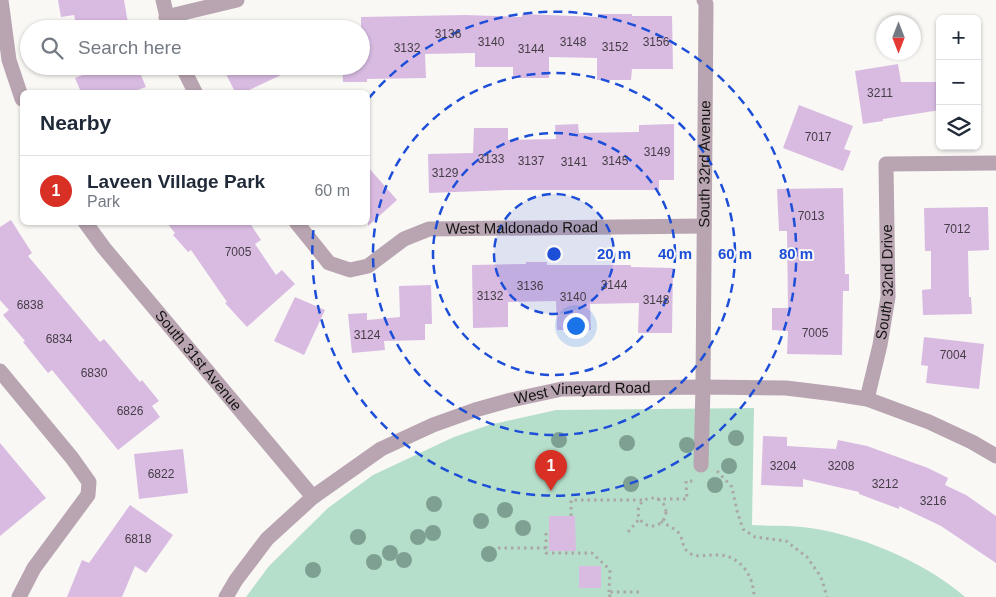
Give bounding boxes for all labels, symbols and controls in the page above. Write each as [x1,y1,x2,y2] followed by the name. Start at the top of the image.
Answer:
[876,15,921,60] north arrow
[936,15,981,150] map controls
[936,15,981,60] button: +
[20,20,370,75] search box
[435,27,462,41] house number: 3136
[38,34,66,62] icon: search
[478,35,505,49] house number: 3140
[560,35,587,49] house number: 3148
[643,35,670,49] house number: 3156
[78,37,182,58] text: Search here
[602,40,629,54] house number: 3152
[394,41,421,55] house number: 3132
[518,42,545,56] house number: 3144
[936,60,981,105] button: −
[867,86,893,100] house number: 3211
[695,100,713,228] street label: South 32rd Avenue
[936,105,981,150] button: layers
[40,111,111,134] text: Nearby
[805,130,832,144] house number: 7017
[644,145,671,159] house number: 3149
[478,152,505,166] house number: 3133
[518,154,545,168] house number: 3137
[602,154,629,168] house number: 3145
[561,155,588,169] house number: 3141
[432,166,459,180] house number: 3129
[87,171,265,192] text: Laveen Village Park
[52,182,60,199] text: 1
[314,182,350,199] text: 60 m
[87,193,120,210] text: Park
[798,209,825,223] house number: 7013
[446,218,598,237] street label: West Maldonado Road
[944,222,971,236] house number: 7012
[872,224,896,341] street label: South 32nd Drive
[225,245,252,259] house number: 7005
[545,245,563,263] centre of rings
[597,245,631,262] text: 20 m
[658,245,692,262] text: 40 m
[718,245,752,262] text: 60 m
[779,245,813,262] text: 80 m
[601,278,628,292] house number: 3144
[517,279,544,293] house number: 3136
[477,289,504,303] house number: 3132
[560,290,587,304] house number: 3140
[643,293,670,307] house number: 3148
[17,298,44,312] house number: 6838
[152,307,246,414] street label: South 31st Avenue
[563,313,589,339] your location
[802,326,829,340] house number: 7005
[354,328,381,342] house number: 3124
[46,332,73,346] house number: 6834
[940,348,967,362] house number: 7004
[81,366,108,380] house number: 6830
[513,379,651,407] street label: West Vineyard Road
[117,404,144,418] house number: 6826
[535,450,567,491] pin: 1
[770,459,797,473] house number: 3204
[828,459,855,473] house number: 3208
[148,467,175,481] house number: 6822
[872,477,899,491] house number: 3212
[920,494,947,508] house number: 3216
[125,532,152,546] house number: 6818

